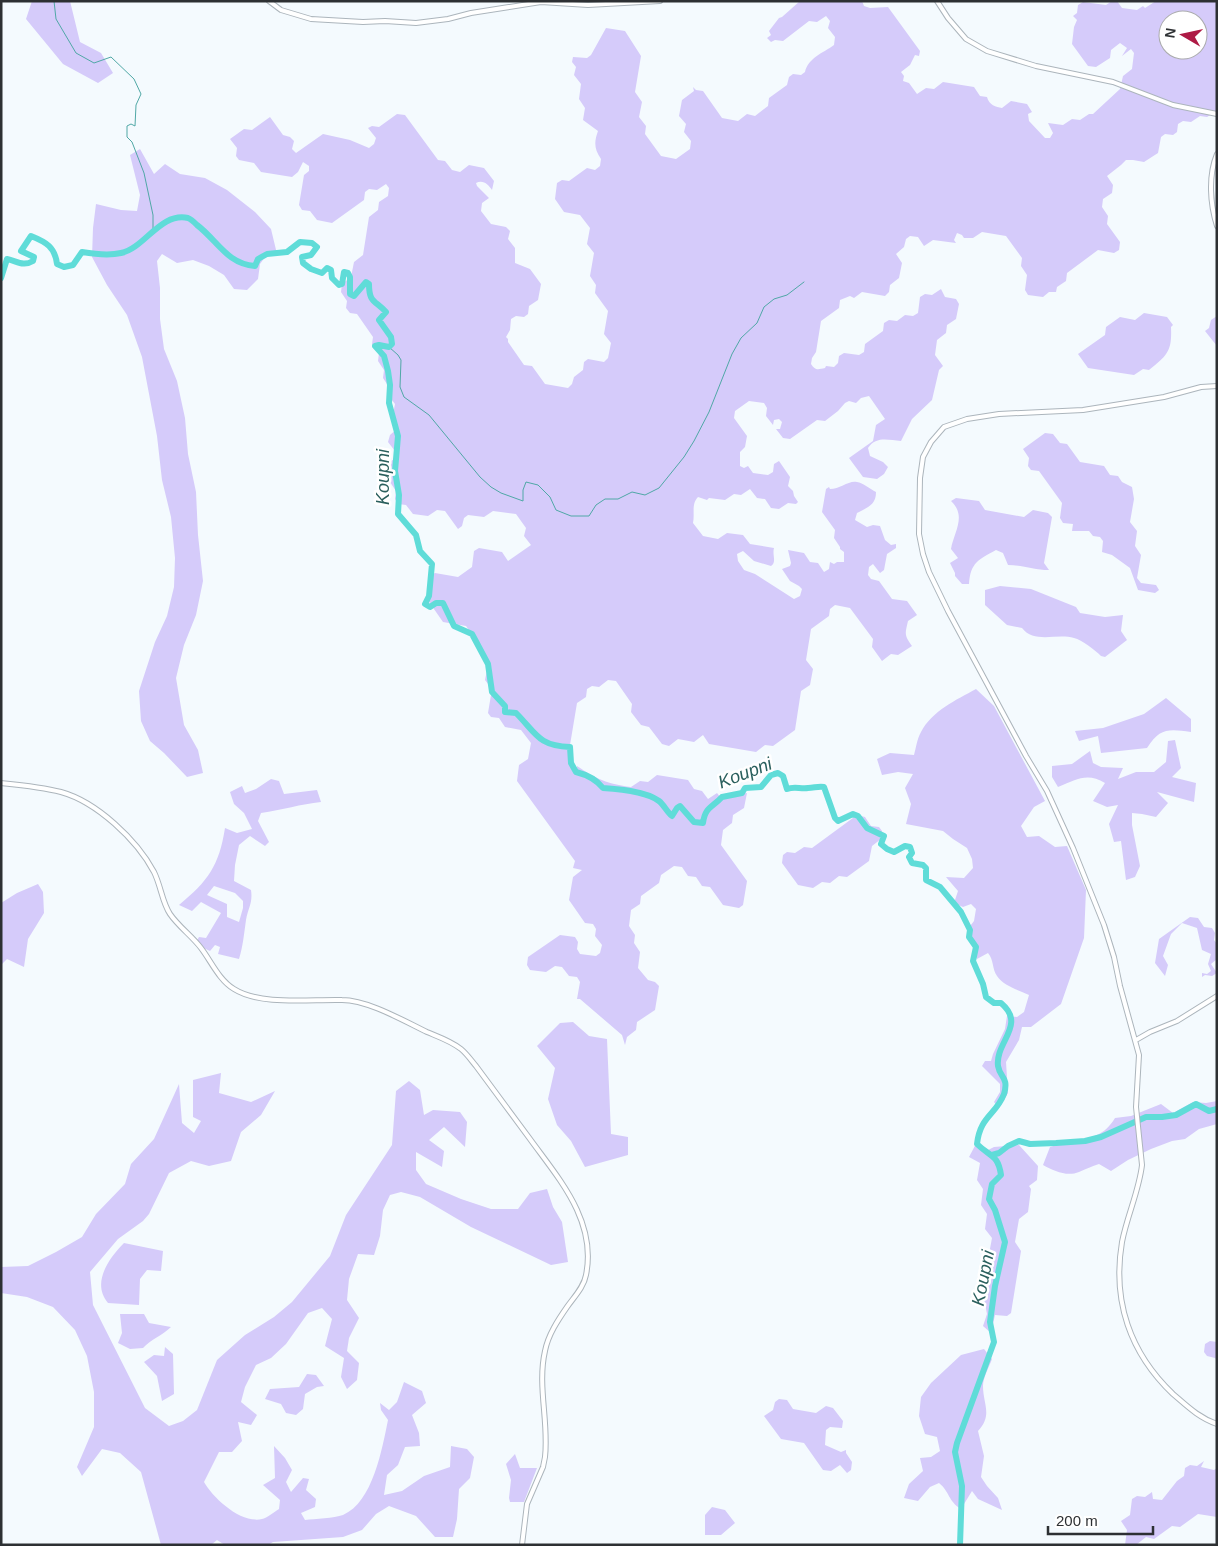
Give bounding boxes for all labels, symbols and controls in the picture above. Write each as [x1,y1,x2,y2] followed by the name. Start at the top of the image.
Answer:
[1158,10,1208,60] north arrow
[1161,27,1179,39] text: N
[373,448,393,505] water label: Koupni
[715,753,776,792] water label: Koupni
[968,1248,998,1307] water label: Koupni
[1048,1504,1153,1536] scale bar
[1056,1512,1098,1529] text: 200 m

